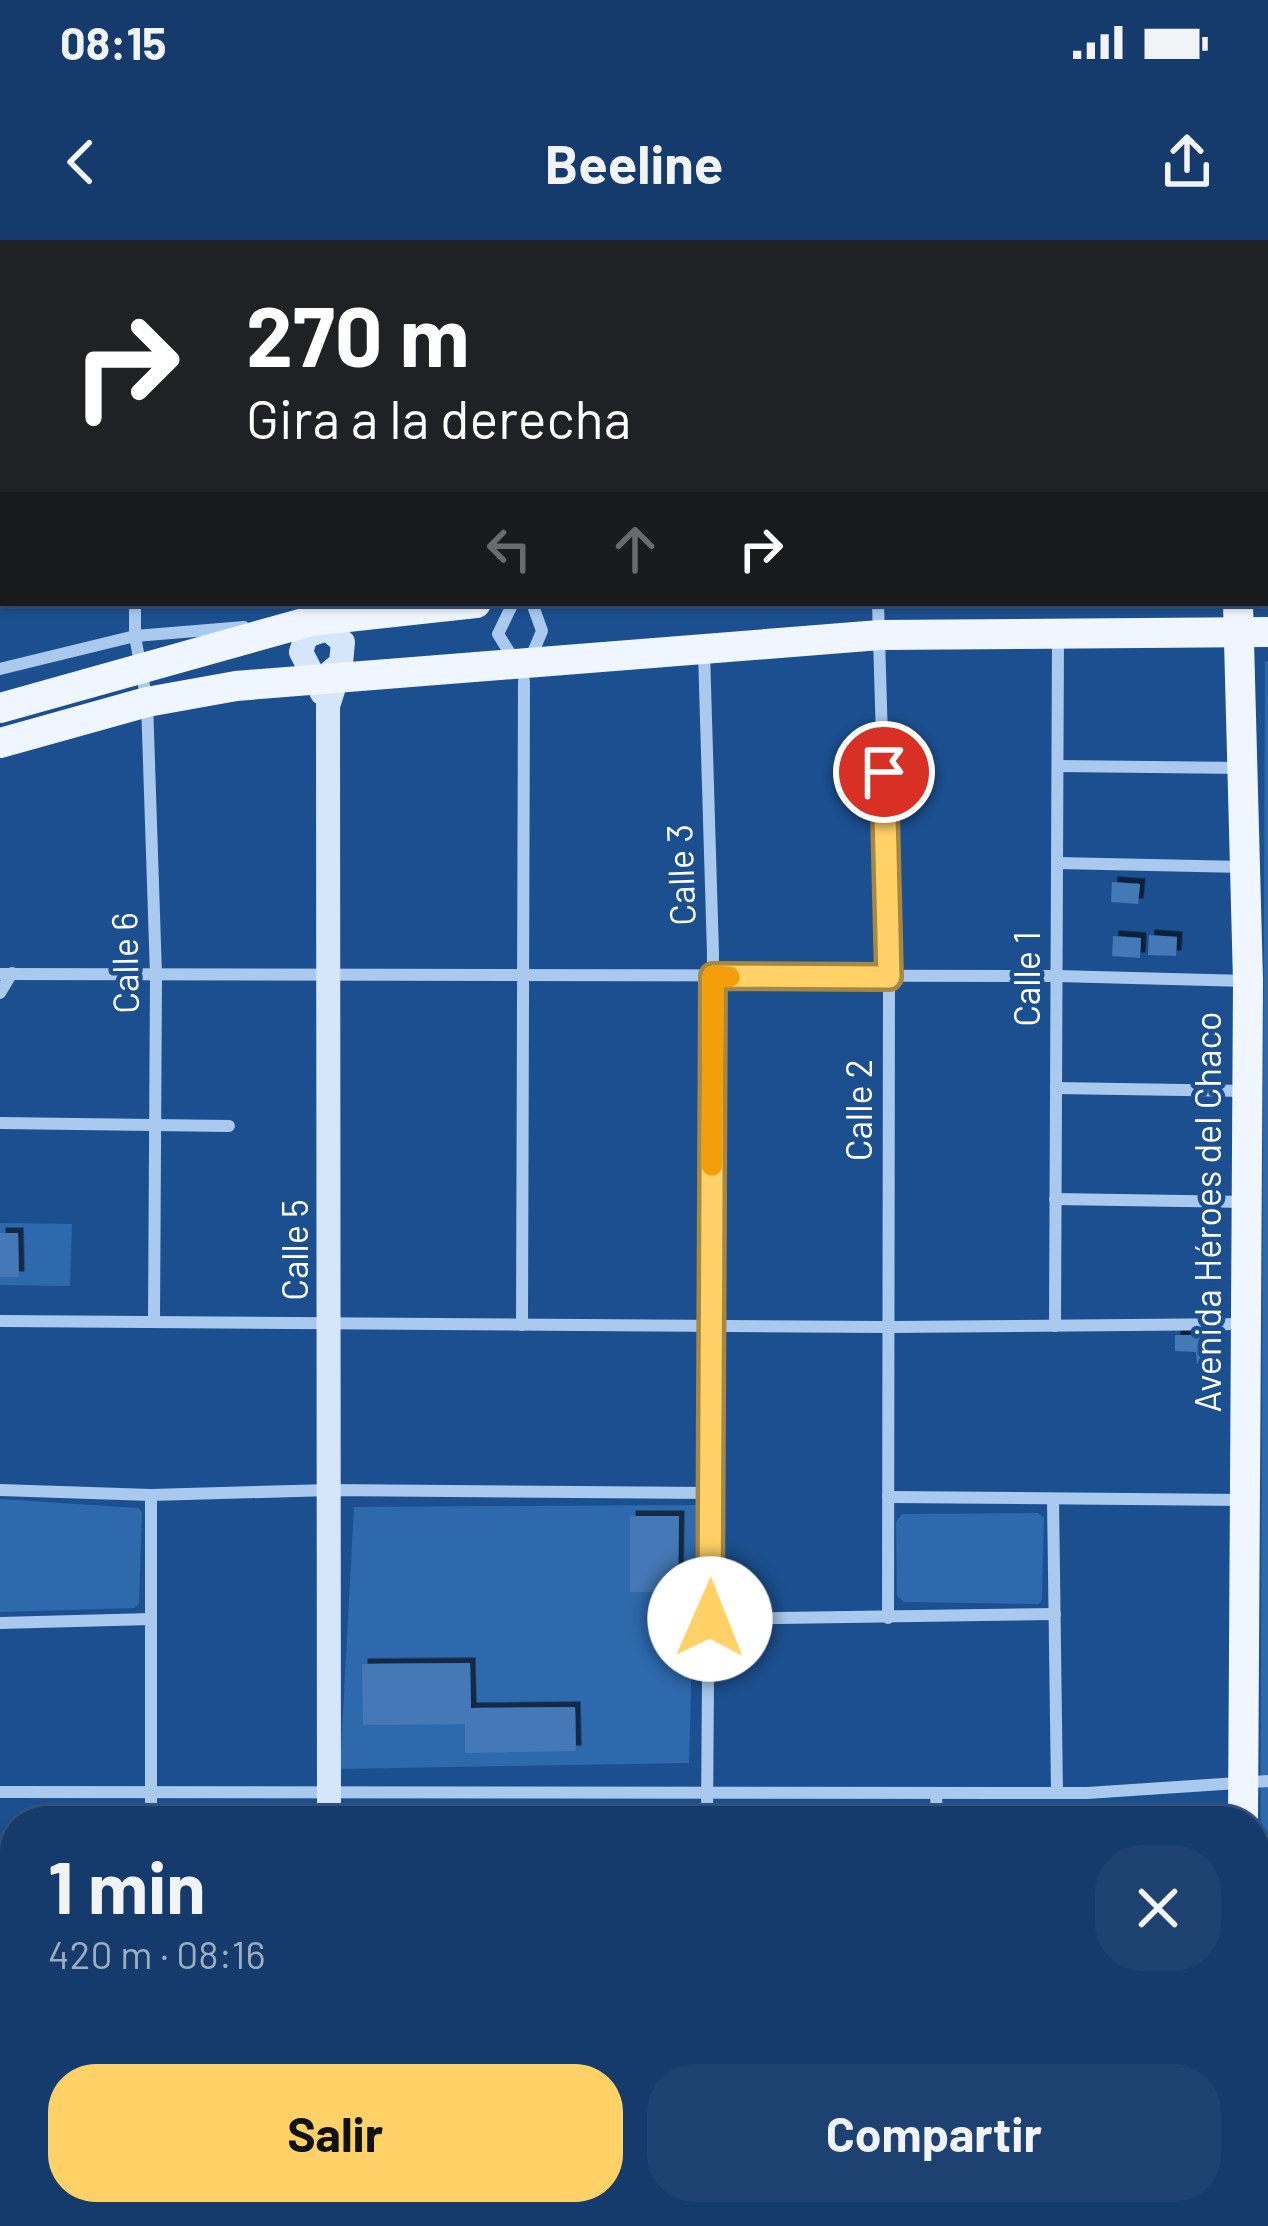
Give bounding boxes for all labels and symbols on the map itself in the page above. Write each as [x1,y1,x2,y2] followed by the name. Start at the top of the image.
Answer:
[833,721,935,823] pin
[656,824,703,927] street label: Calle 3
[101,912,146,1014] street label: Calle 6
[1004,931,1047,1027] street label: Calle 1
[1185,1011,1228,1413] street label: Avenida Héroes del Chaco
[836,1059,879,1161] street label: Calle 2
[272,1199,315,1301] street label: Calle 5
[647,1556,773,1682] position arrow

